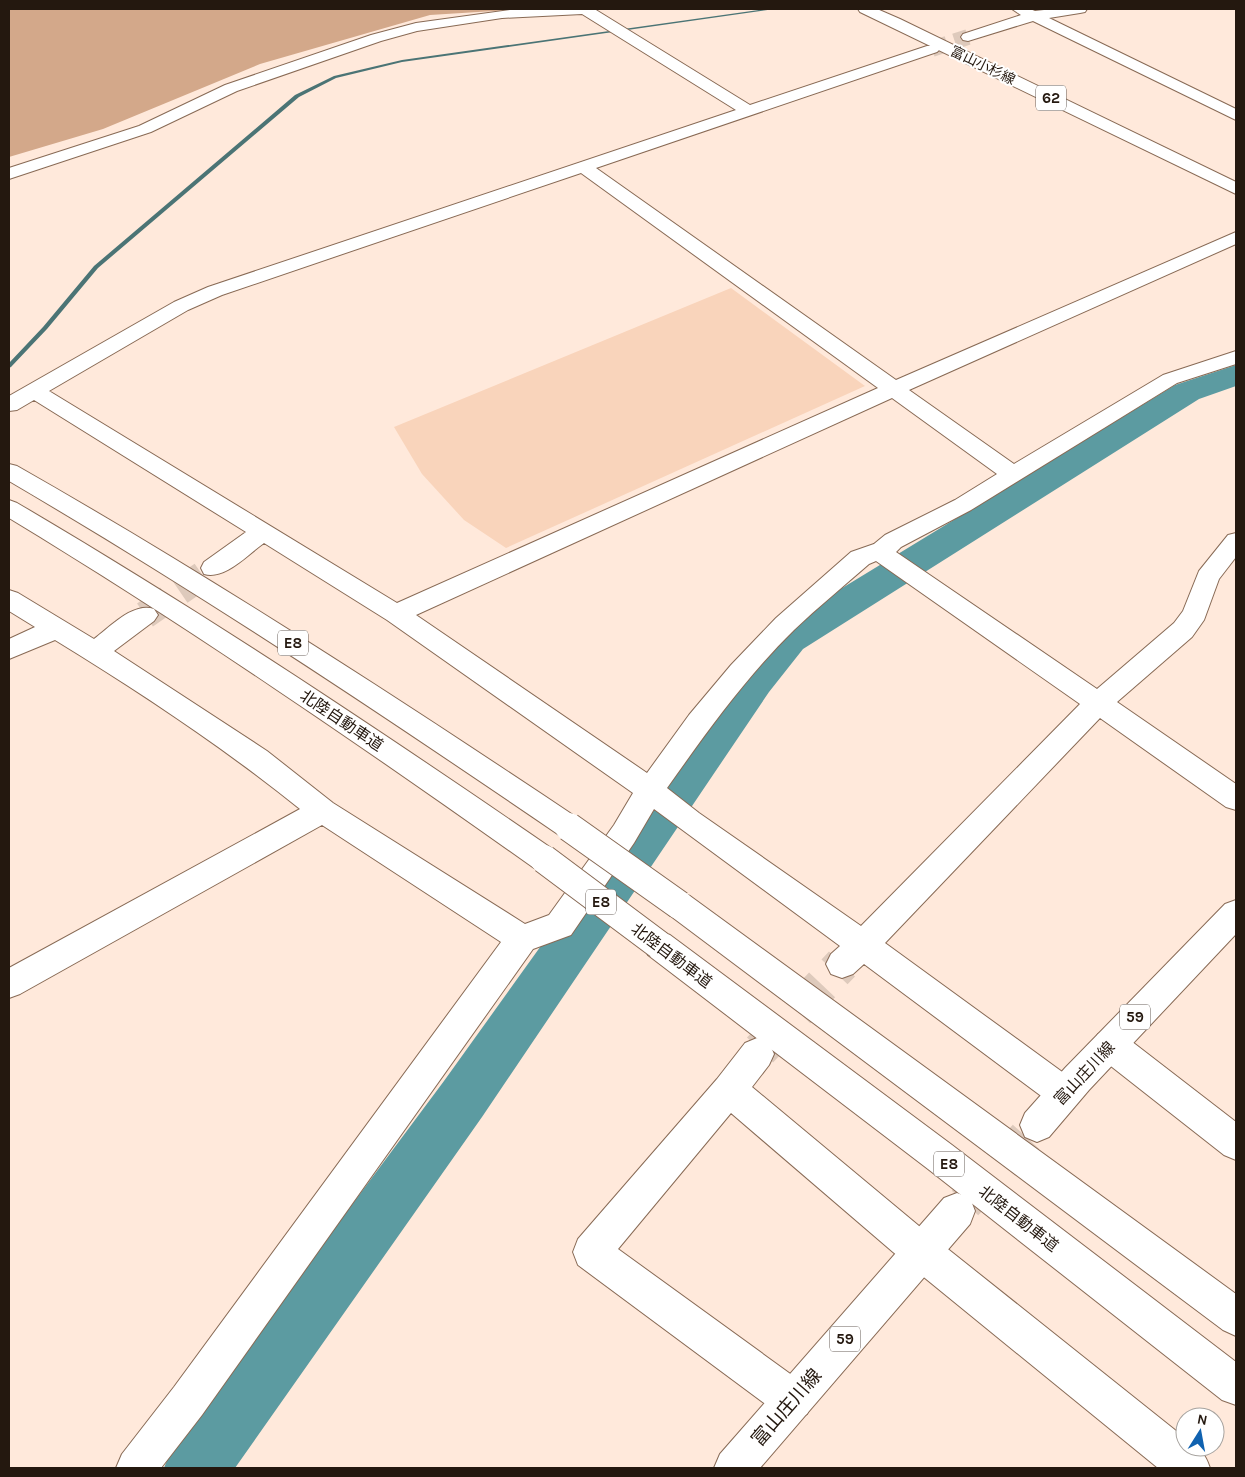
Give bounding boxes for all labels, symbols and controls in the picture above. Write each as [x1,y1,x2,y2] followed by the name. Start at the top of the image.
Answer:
[948,42,1018,88] street label: 富山小杉線
[1036,86,1066,110] road number: 62
[278,630,308,656] road number: E8
[297,686,387,755] street label: 北陸自動車道
[586,890,616,914] road number: E8
[628,919,716,992] street label: 北陸自動車道
[1120,1004,1150,1030] road number: 59
[1050,1038,1119,1109] street label: 富山庄川線
[934,1152,964,1176] road number: E8
[975,1181,1062,1255] street label: 北陸自動車道
[830,1326,860,1352] road number: 59
[747,1365,826,1451] street label: 富山庄川線
[1175,1407,1225,1457] north arrow
[1196,1410,1209,1429] text: N

